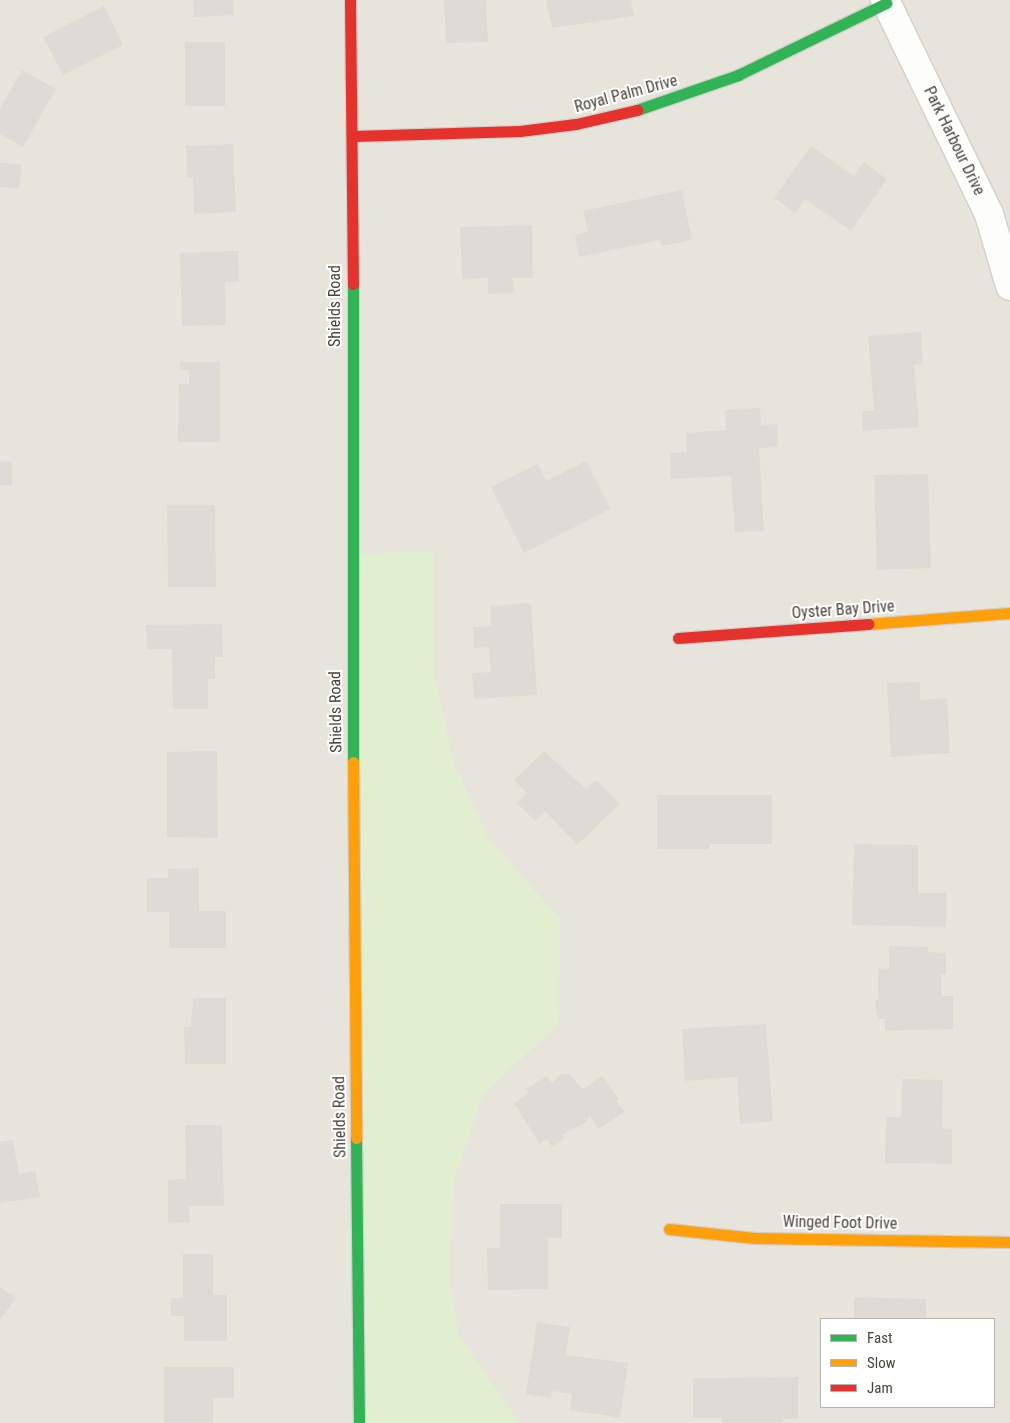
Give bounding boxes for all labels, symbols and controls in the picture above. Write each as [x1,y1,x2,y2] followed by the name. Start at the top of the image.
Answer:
[572,71,680,117] street label: Royal Palm Drive
[919,83,989,199] street label: Park Harbour Drive
[325,265,345,347] street label: Shields Road
[791,597,895,623] street label: Oyster Bay Drive
[326,671,346,753] street label: Shields Road
[330,1076,350,1158] street label: Shields Road
[783,1212,897,1234] street label: Winged Foot Drive
[820,1318,995,1408] legend
[867,1329,892,1347] text: Fast
[867,1354,896,1372] text: Slow
[867,1379,893,1397] text: Jam

